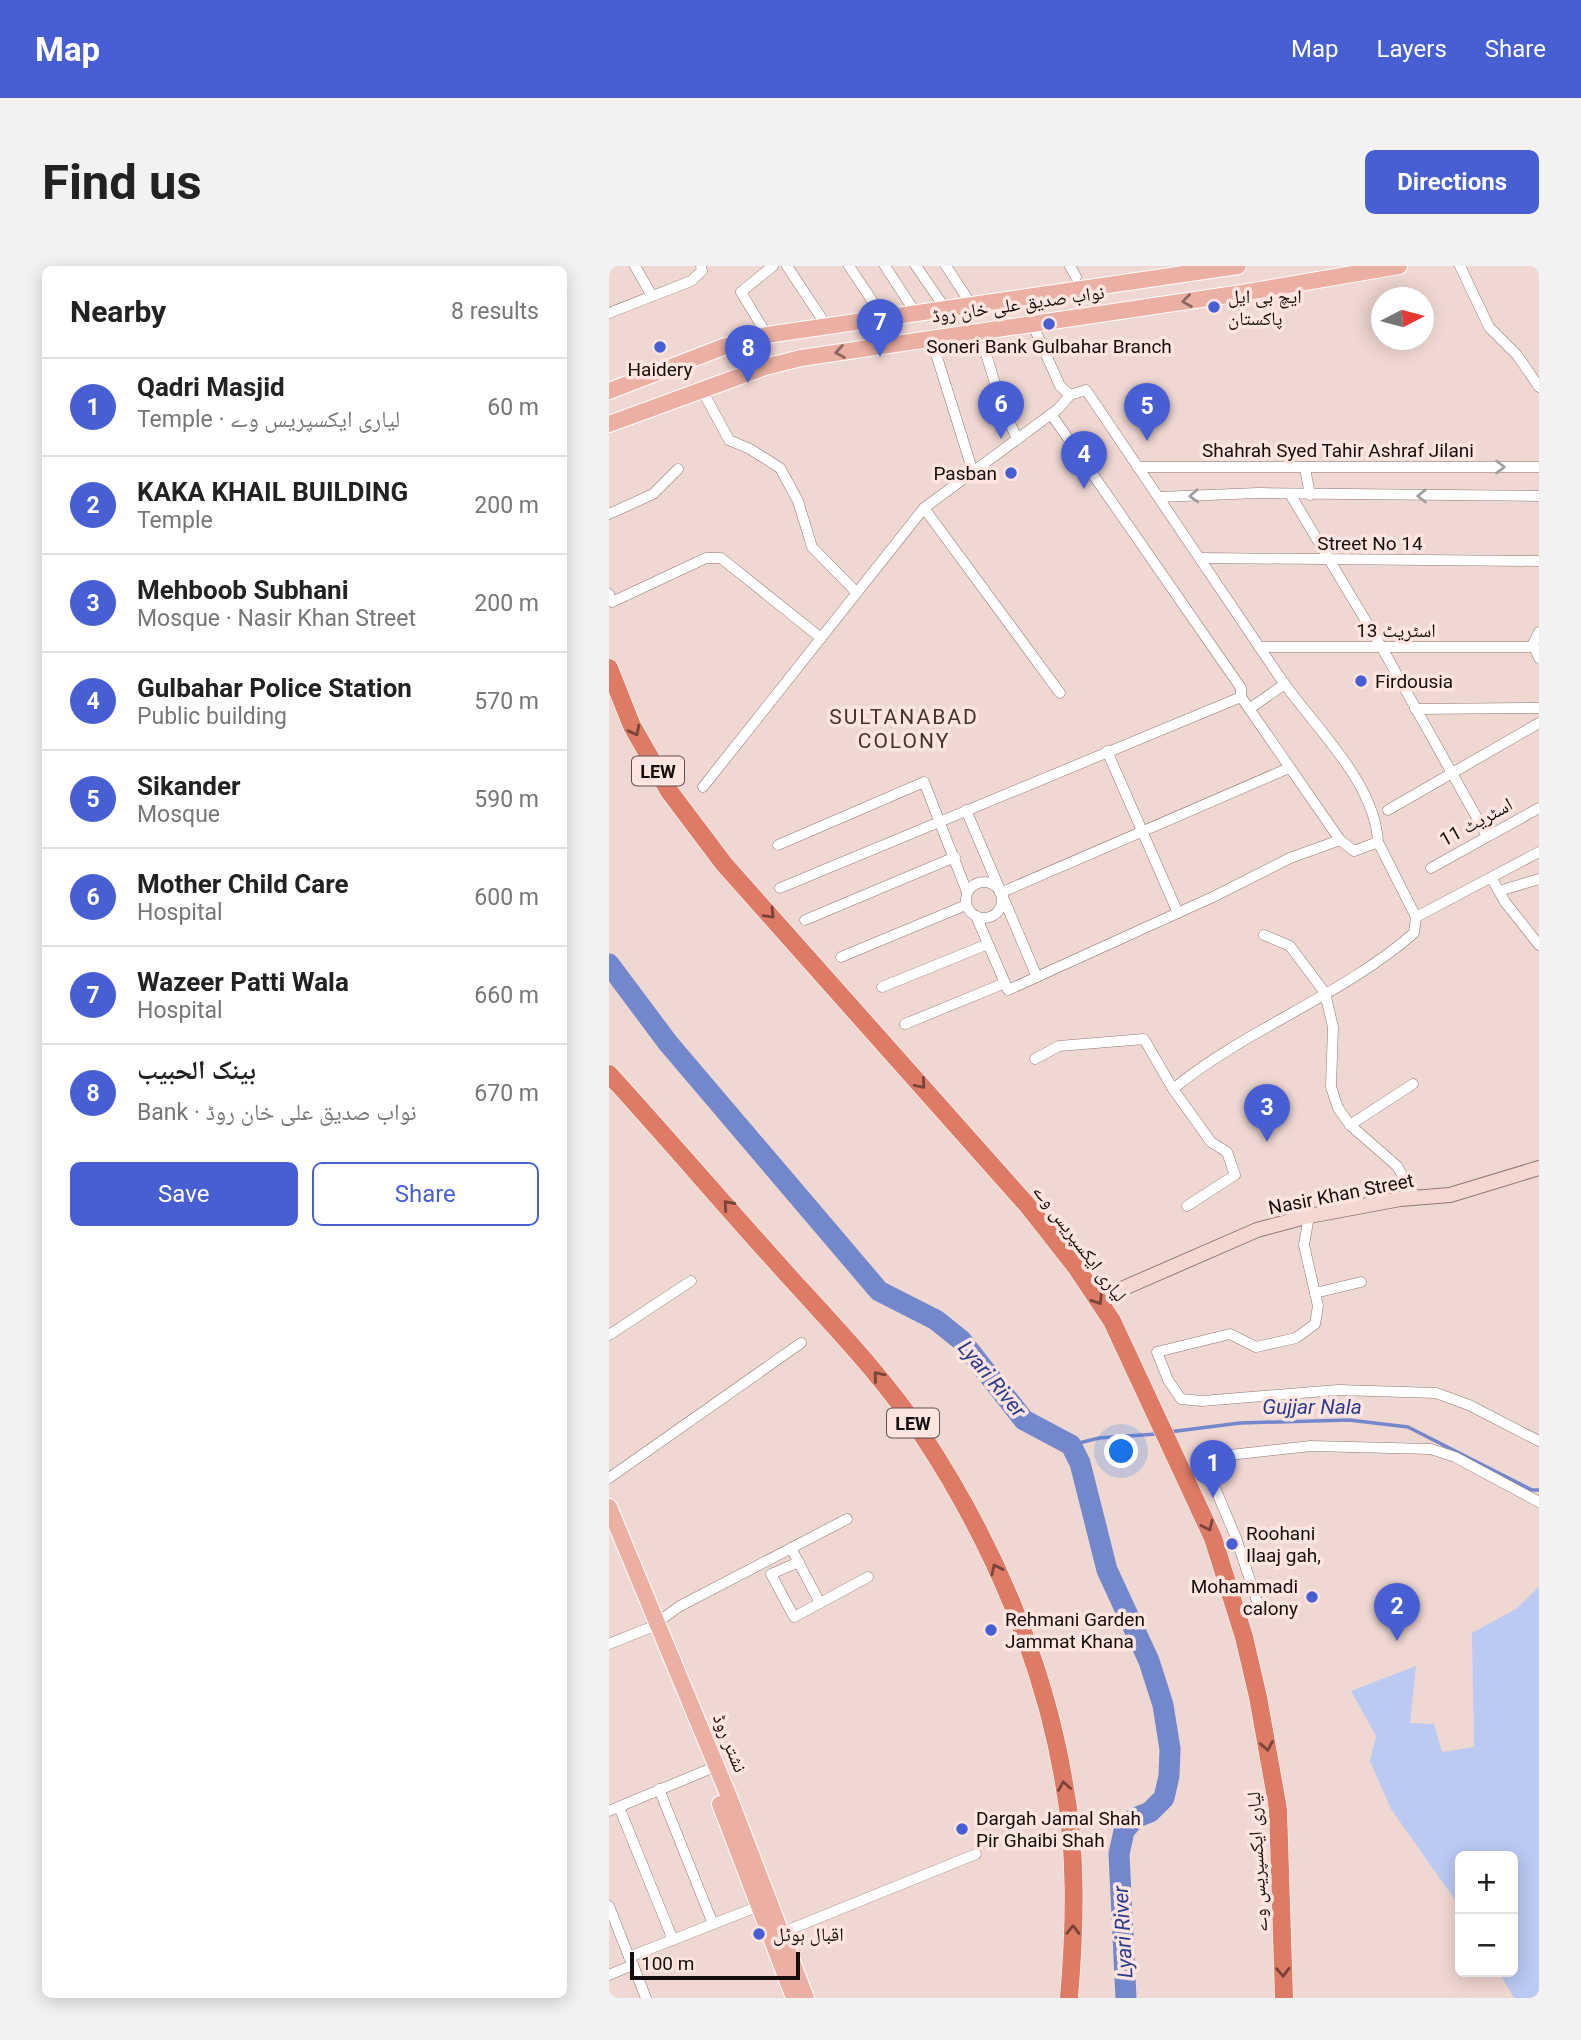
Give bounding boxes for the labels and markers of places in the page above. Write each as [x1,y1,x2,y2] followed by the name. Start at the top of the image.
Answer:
[1228,285,1302,330] place label: ایچ بی ایل پاکستان
[857,299,903,357] pin: 7
[1206,299,1222,315] marker: ایچ بی ایل پاکستان
[1041,316,1057,332] marker: Soneri Bank Gulbahar Branch
[725,325,771,383] pin: 8
[926,335,1172,358] place label: Soneri Bank Gulbahar Branch
[652,339,668,355] marker: Haidery
[628,358,692,381] place label: Haidery
[978,381,1024,439] pin: 6
[1124,383,1170,441] pin: 5
[1061,431,1107,489] pin: 4
[933,462,997,485] place label: Pasban
[1003,465,1019,481] marker: Pasban
[1375,670,1453,693] place label: Firdousia
[1353,673,1369,689] marker: Firdousia
[1244,1084,1290,1142] pin: 3
[1190,1440,1236,1498] pin: 1
[1246,1522,1321,1567] place label: Roohani Ilaaj gah,
[1224,1536,1240,1552] marker: Roohani Ilaaj gah,
[1191,1575,1298,1620] place label: Mohammadi calony
[1374,1583,1420,1641] pin: 2
[1304,1589,1320,1605] marker: Mohammadi calony
[1005,1608,1145,1653] place label: Rehmani Garden Jammat Khana
[983,1622,999,1638] marker: Rehmani Garden Jammat Khana
[976,1807,1141,1852] place label: Dargah Jamal Shah Pir Ghaibi Shah
[954,1821,970,1837] marker: Dargah Jamal Shah Pir Ghaibi Shah
[773,1923,844,1946] place label: اقبال ہوٹل
[751,1926,767,1942] marker: اقبال ہوٹل

